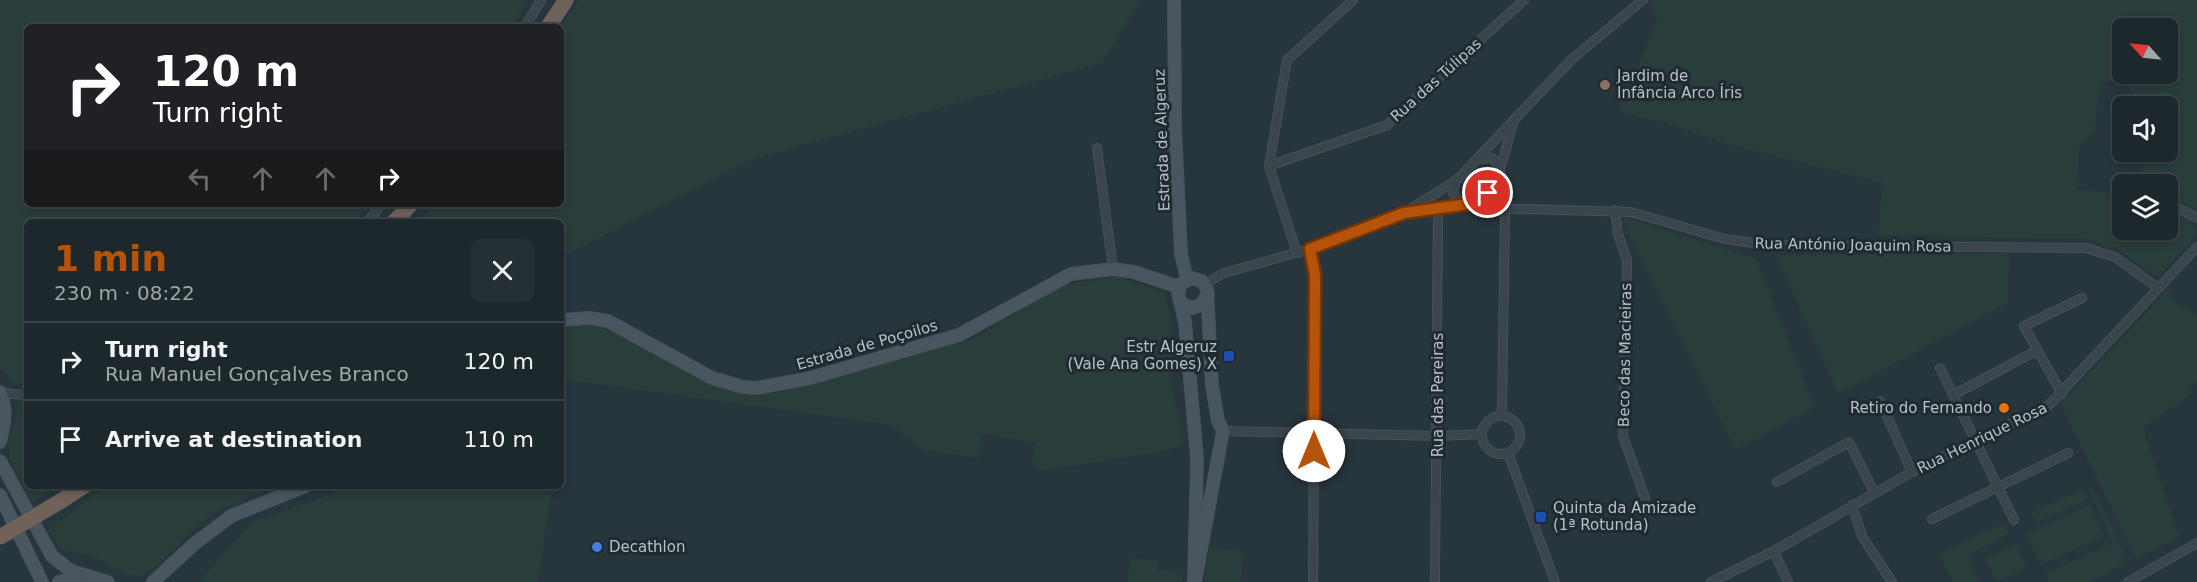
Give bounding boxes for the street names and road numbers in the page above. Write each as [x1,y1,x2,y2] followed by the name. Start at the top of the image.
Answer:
[1387,34,1485,125] street label: Rua das Túlipas
[1151,68,1173,211] street label: Estrada de Algeruz
[1754,234,1952,256] street label: Rua António Joaquim Rosa
[1615,283,1635,427] street label: Beco das Macieiras
[794,316,940,374] street label: Estrada de Poçoilos
[1429,332,1447,457] street label: Rua das Pereiras
[1914,399,2050,477] street label: Rua Henrique Rosa

